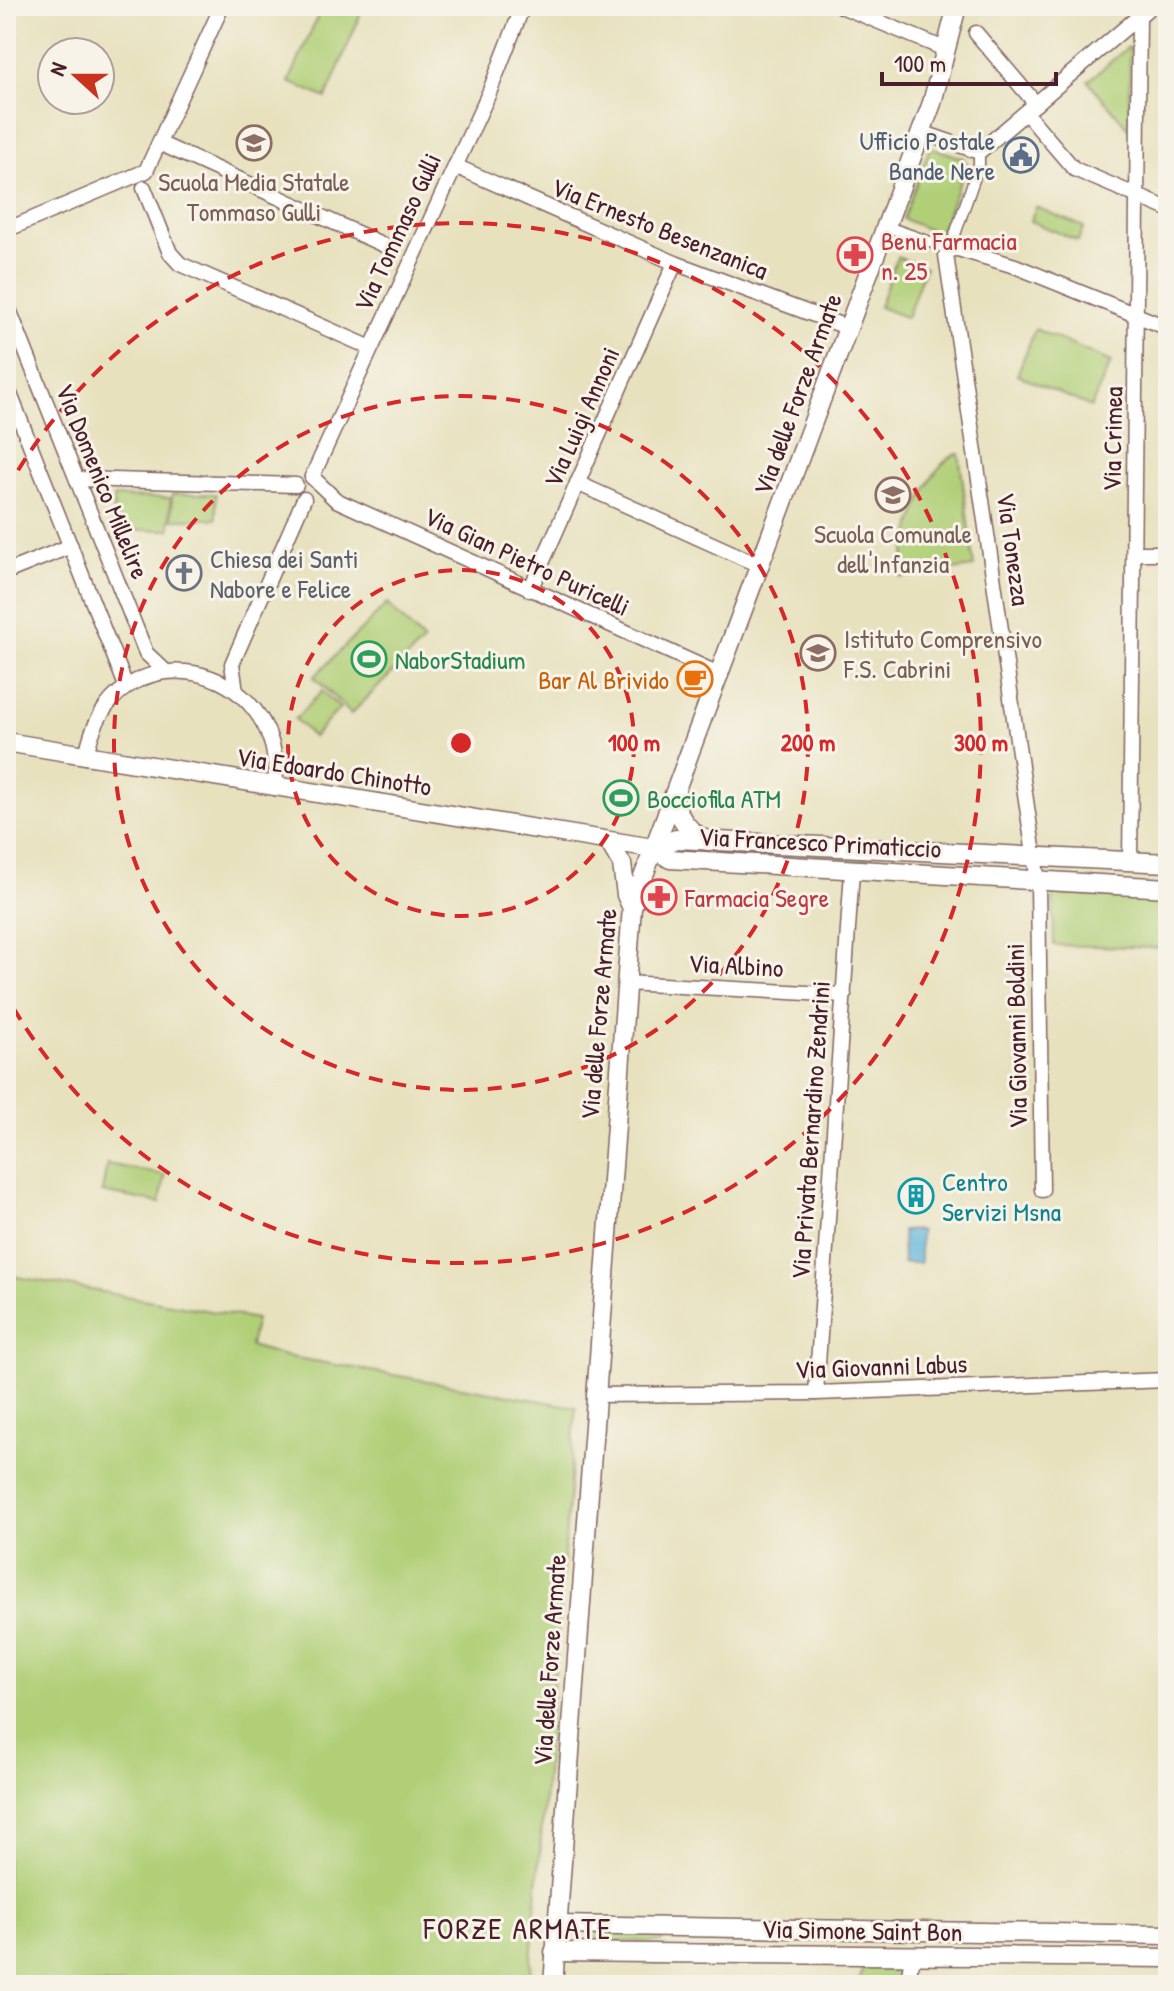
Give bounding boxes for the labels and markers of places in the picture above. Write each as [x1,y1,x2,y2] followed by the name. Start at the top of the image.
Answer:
[859,123,995,188] place label: Ufficio Postale Bande Nere
[235,124,273,162] school or university icon: Scuola Media Statale Tommaso Gulli
[1002,136,1040,174] public building icon: Ufficio Postale Bande Nere
[158,164,350,229] place label: Scuola Media Statale Tommaso Gulli
[881,223,1017,288] place label: Benu Farmacia n. 25
[836,236,874,274] pharmacy icon: Benu Farmacia n. 25
[874,476,912,514] school or university icon: Scuola Comunale dell'Infanzia
[814,516,972,581] place label: Scuola Comunale dell'Infanzia
[210,541,358,606] place label: Chiesa dei Santi Nabore e Felice
[165,554,203,592] church icon: Chiesa dei Santi Nabore e Felice
[843,621,1042,686] place label: Istituto Comprensivo F.S. Cabrini
[799,634,837,672] school or university icon: Istituto Comprensivo F.S. Cabrini
[350,640,388,678] sports icon: NaborStadium
[395,642,525,677] place label: NaborStadium
[676,660,714,698] cafe icon: Bar Al Brivido
[538,662,669,697] place label: Bar Al Brivido
[447,729,475,757] centre of rings
[602,779,640,817] sports icon: Bocciofila ATM
[647,781,781,816] place label: Bocciofila ATM
[640,878,678,916] pharmacy icon: Farmacia Segre
[684,880,829,915] place label: Farmacia Segre
[942,1164,1061,1229] place label: Centro Servizi Msna
[897,1177,935,1215] building icon: Centro Servizi Msna

